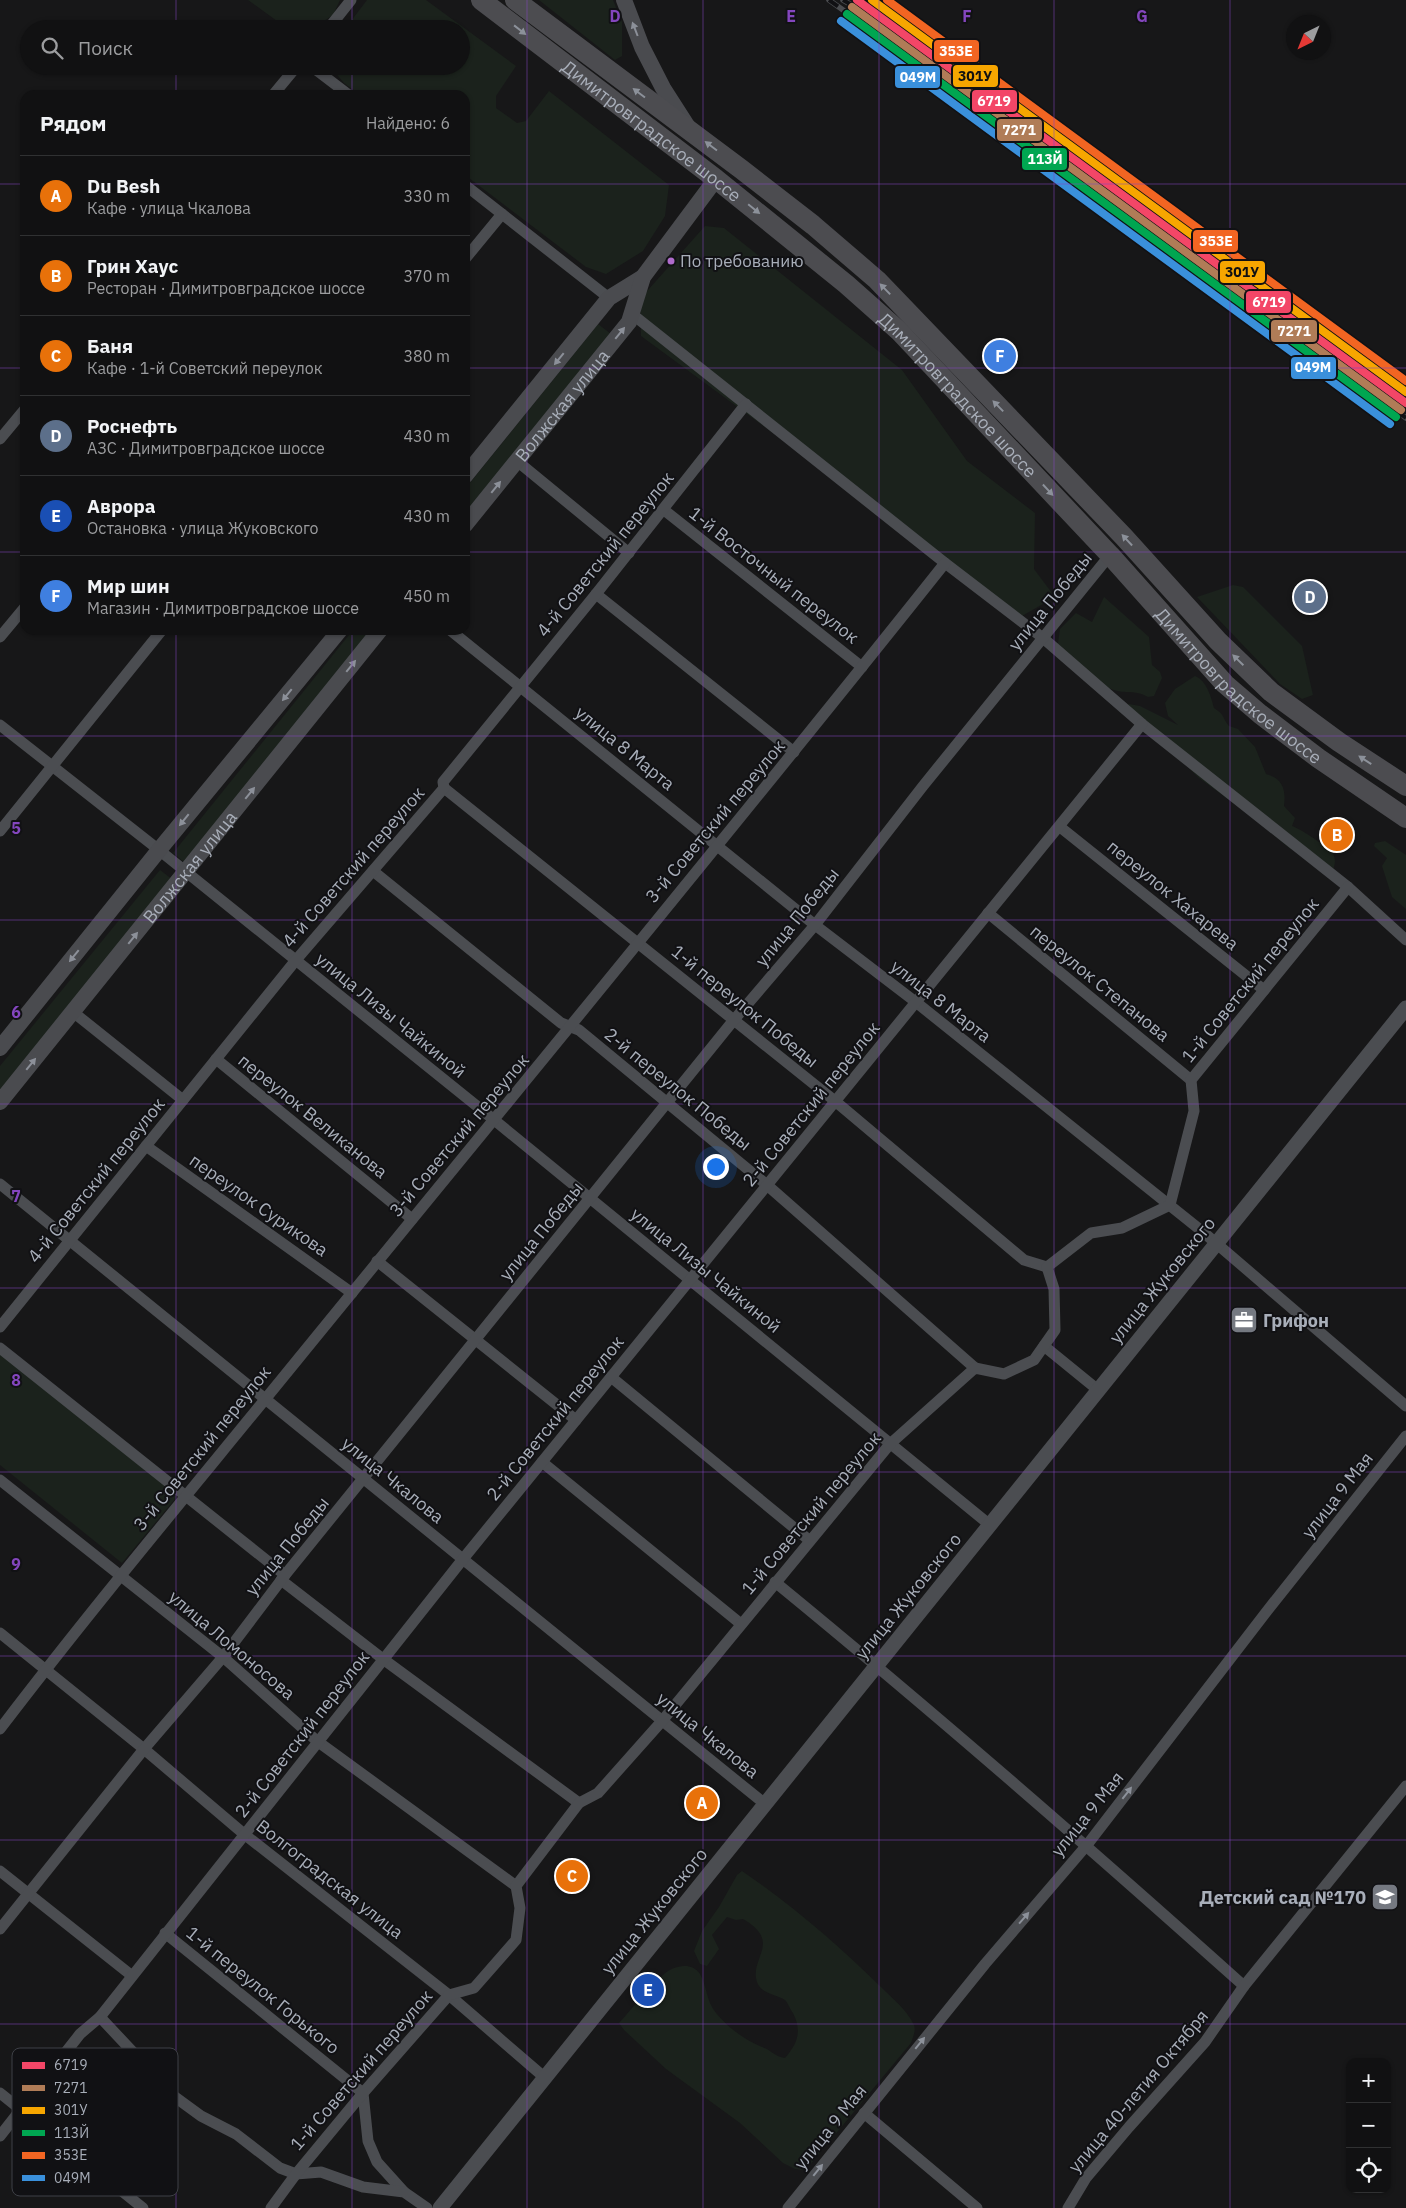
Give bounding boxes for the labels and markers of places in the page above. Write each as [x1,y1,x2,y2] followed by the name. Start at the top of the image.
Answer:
[680,250,803,272] place label: По требованию
[666,256,676,266] marker: По требованию
[984,337,1016,375] pin: F
[1294,578,1326,616] pin: D
[1321,816,1353,854] pin: B
[1229,1305,1259,1335] office icon: Грифон
[1263,1309,1329,1332] place label: Грифон
[686,1784,718,1822] pin: A
[556,1857,588,1895] pin: C
[1370,1882,1400,1912] school or university icon: Детский сад №170
[1199,1886,1366,1909] place label: Детский сад №170
[632,1971,664,2009] pin: E

